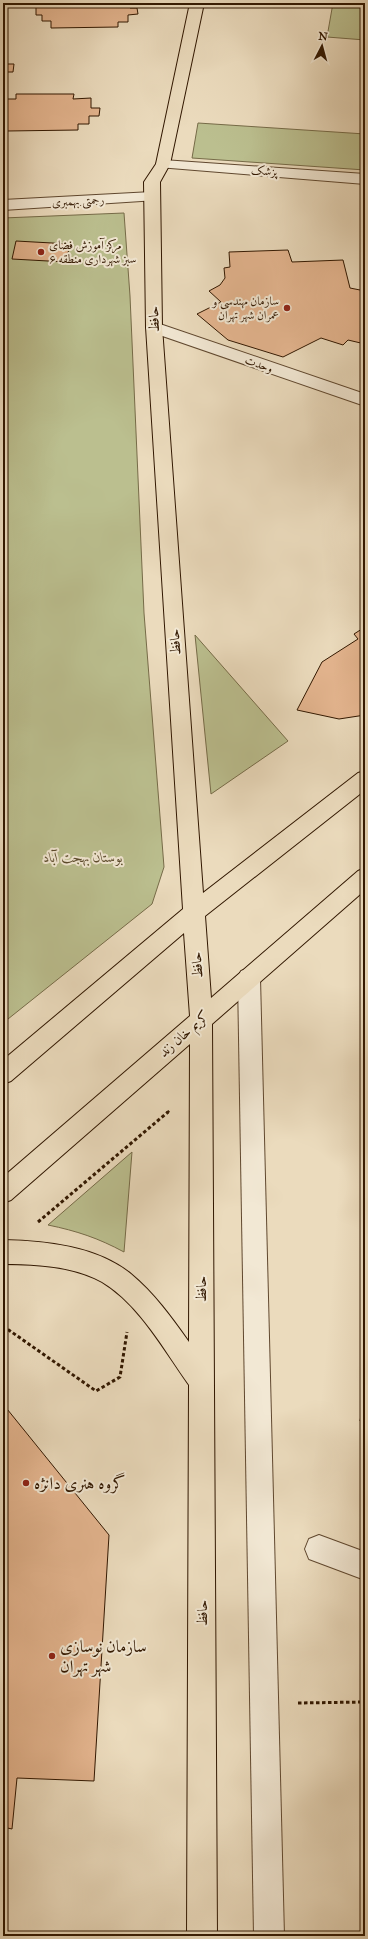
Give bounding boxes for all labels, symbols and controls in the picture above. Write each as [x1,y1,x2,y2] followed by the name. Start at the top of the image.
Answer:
[302,26,342,66] north arrow
[318,30,329,44] text: N
[250,163,279,180] street label: پزشک
[51,193,105,211] street label: رحمتی بهمبری
[49,237,136,267] place label: مرکز آموزش فضای سبز شهرداری منطقه ۶
[36,247,46,257] marker: مرکز آموزش فضای سبز شهرداری منطقه ۶
[211,294,279,323] place label: سازمان مهندسی و عمران شهر تهران
[282,303,292,313] marker: سازمان مهندسی و عمران شهر تهران
[145,306,163,332] street label: حافظ
[243,353,275,376] street label: وحدت
[166,628,184,656] street label: حافظ
[43,849,123,867] park label: بوستان بهجت آباد
[188,951,206,979] street label: حافظ
[155,1007,215,1064] street label: کریم خان زند
[193,1276,210,1302] street label: حافظ
[34,1472,126,1494] place label: گروه هنری دانژه
[21,1478,31,1488] marker: گروه هنری دانژه
[194,1600,211,1626] street label: حافظ
[60,1636,147,1677] place label: سازمان نوسازی شهر تهران
[47,1651,57,1661] marker: سازمان نوسازی شهر تهران

